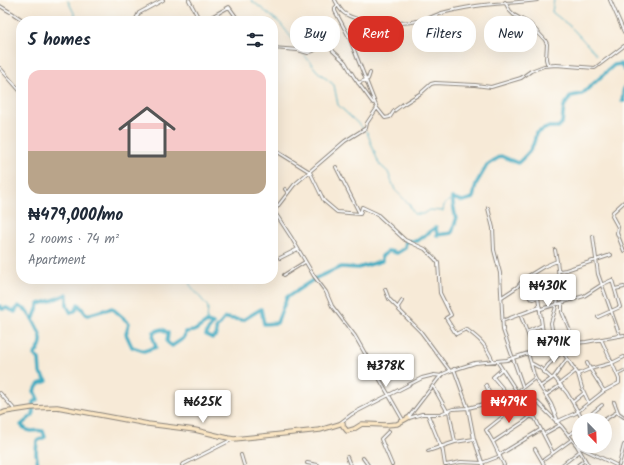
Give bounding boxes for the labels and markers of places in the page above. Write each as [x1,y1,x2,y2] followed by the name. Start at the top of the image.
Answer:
[520,274,576,308] pin: ₦430K
[526,330,582,364] pin: ₦791K
[358,354,414,388] pin: ₦378K
[175,390,231,424] pin: ₦625K
[481,390,537,424] pin: ₦479K

